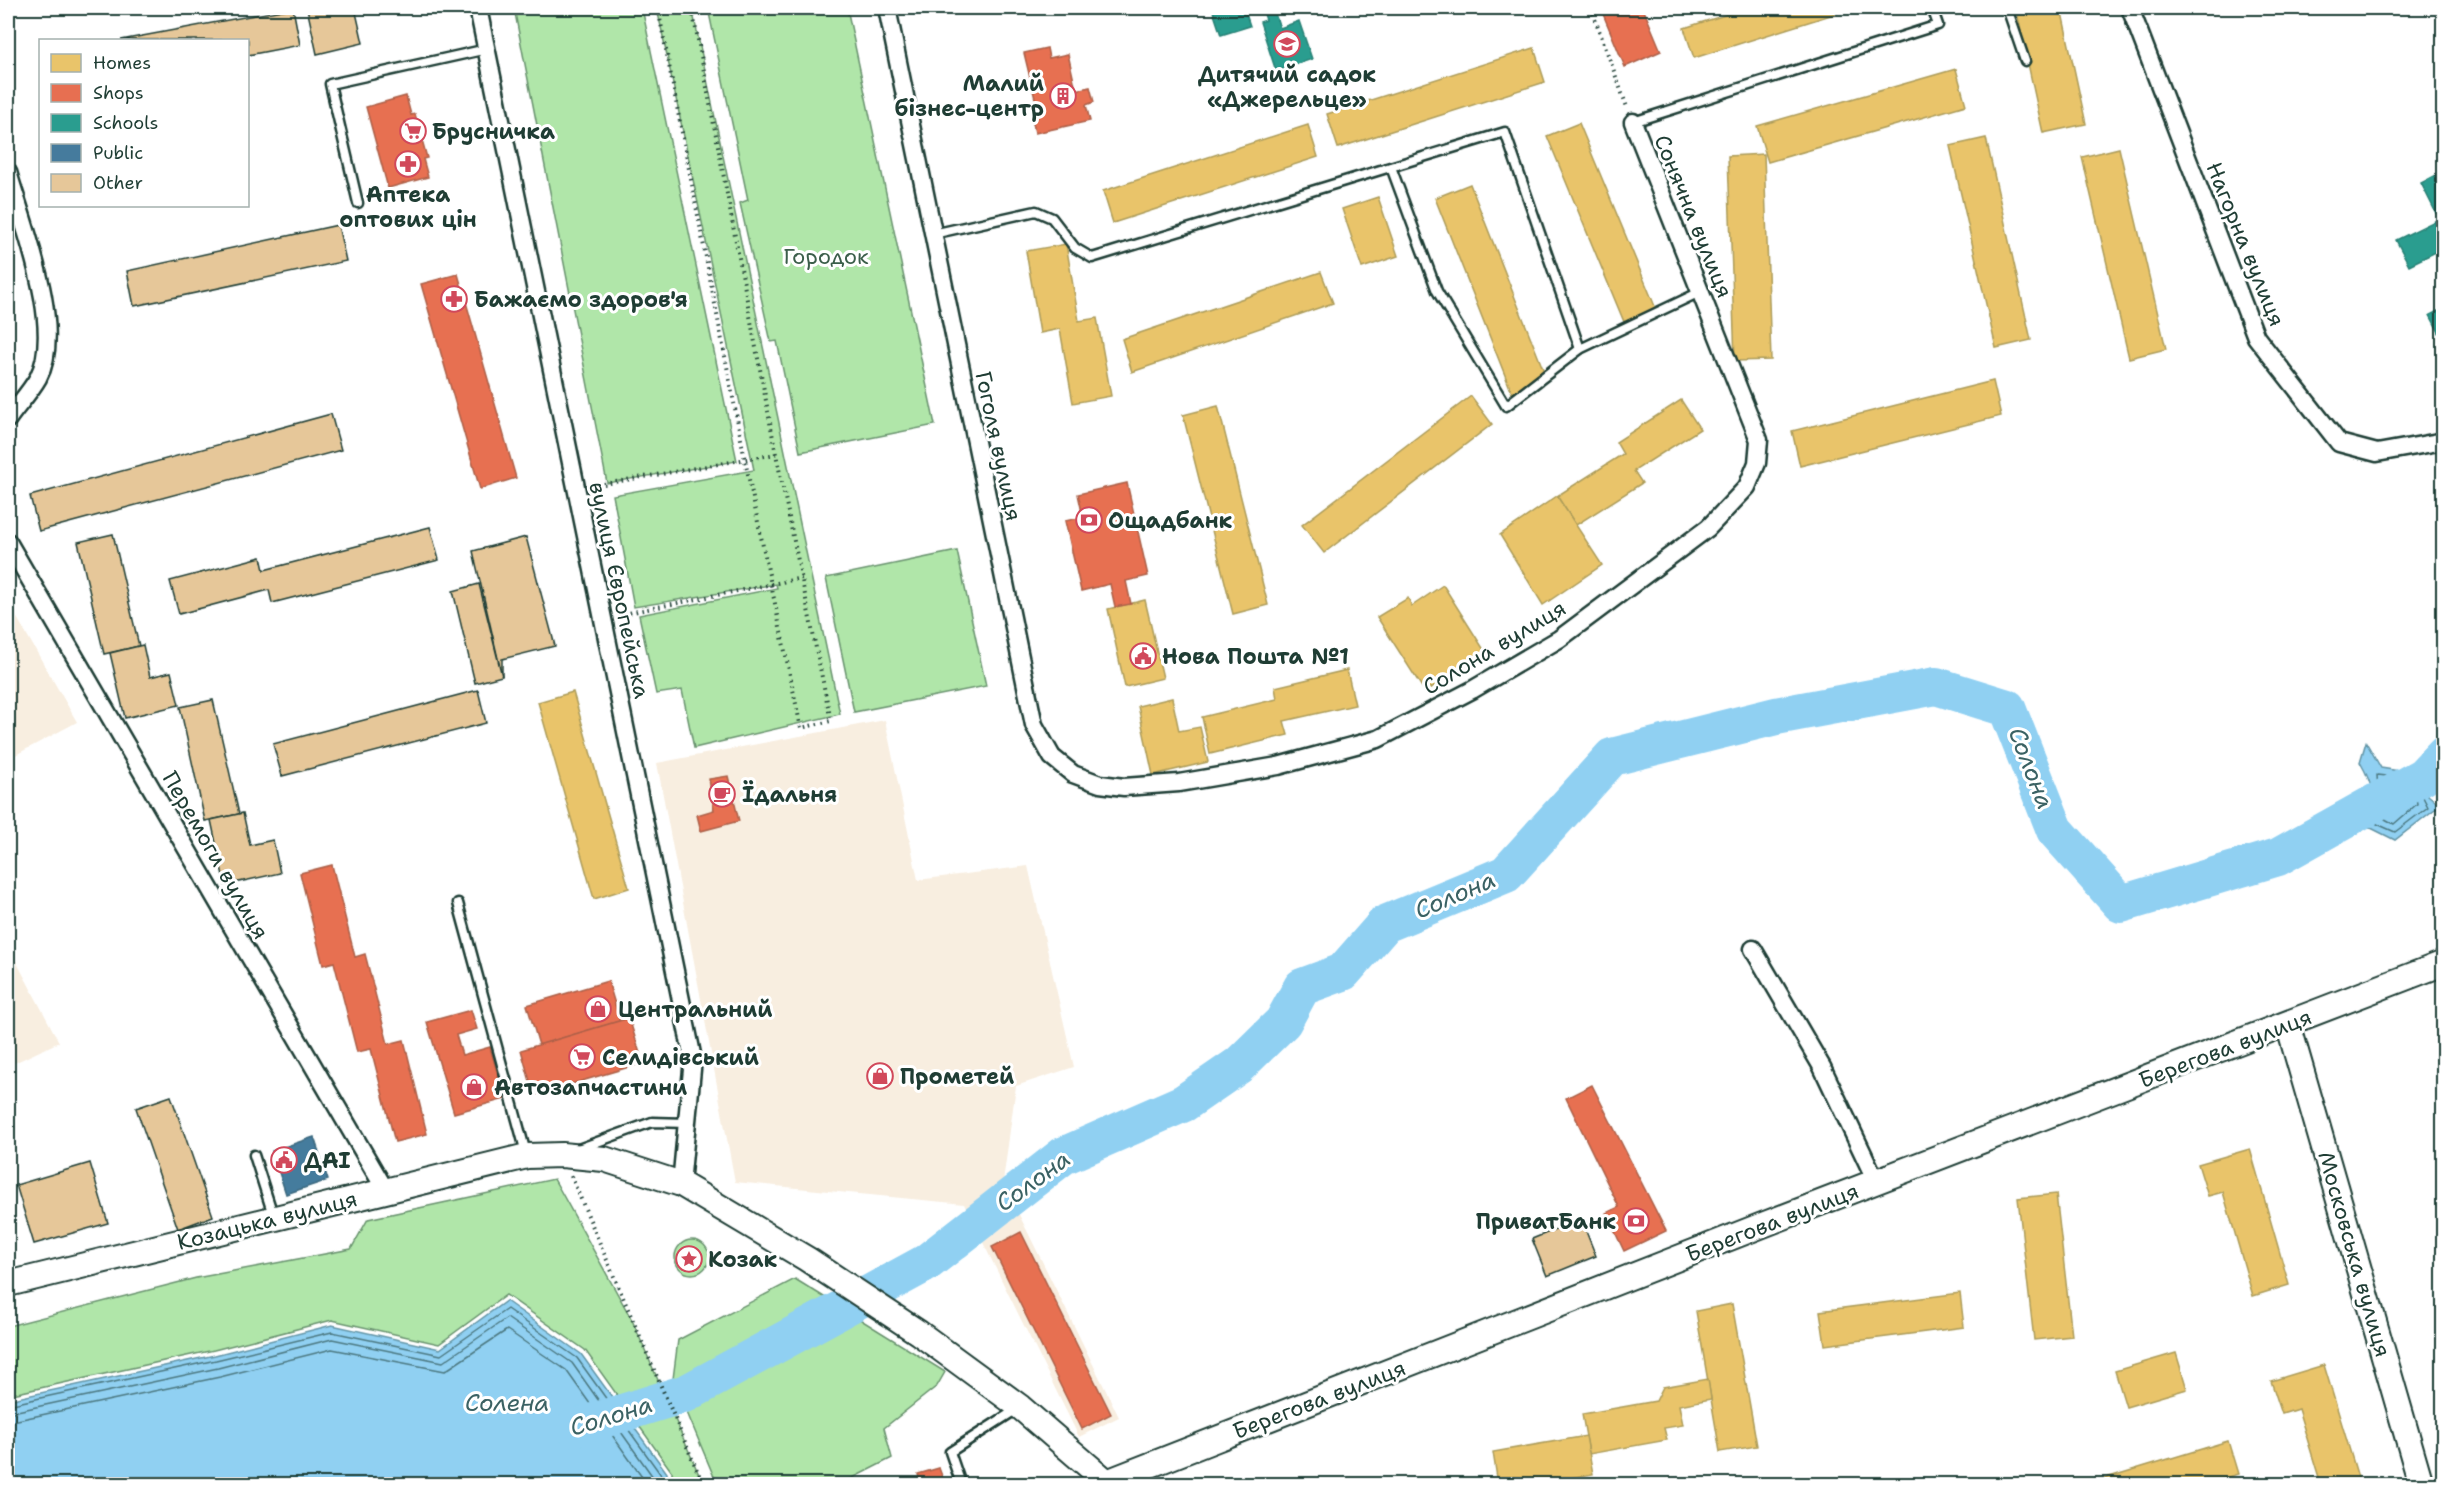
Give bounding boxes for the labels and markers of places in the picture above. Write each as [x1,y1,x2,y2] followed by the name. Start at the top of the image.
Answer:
[1272,29,1302,59] school or university icon: Дитячий садок «Джерельце»
[1198,60,1376,114] place label: Дитячий садок «Джерельце»
[894,69,1044,123] place label: Малий бізнес-центр
[1048,81,1078,111] building icon: Малий бізнес-центр
[398,116,428,146] supermarket icon: Брусничка
[432,117,555,146] place label: Брусничка
[393,149,423,179] pharmacy icon: Аптека оптових цін
[339,180,477,234] place label: Аптека оптових цін
[439,284,469,314] pharmacy icon: Бажаємо здоров'я
[474,285,688,314] place label: Бажаємо здоров'я
[1074,505,1104,535] bank icon: Ощадбанк
[1108,506,1233,535] place label: Ощадбанк
[1128,641,1158,671] public building icon: Нова Пошта №1
[1162,642,1349,671] place label: Нова Пошта №1
[707,779,737,809] cafe icon: Їдальня
[742,780,837,809] place label: Їдальня
[583,994,613,1024] shop icon: Центральний
[618,995,772,1024] place label: Центральний
[567,1042,597,1072] supermarket icon: Селидівський
[602,1043,759,1072] place label: Селидівський
[865,1061,895,1091] shop icon: Прометей
[900,1062,1014,1091] place label: Прометей
[459,1072,489,1102] shop icon: Автозапчастини
[494,1073,687,1102] place label: Автозапчастини
[269,1145,299,1175] public building icon: ДАІ
[304,1146,351,1175] place label: ДАІ
[1621,1206,1651,1236] bank icon: ПриватБанк
[1476,1207,1616,1236] place label: ПриватБанк
[674,1244,704,1274] place icon: Козак
[708,1245,778,1274] place label: Козак

